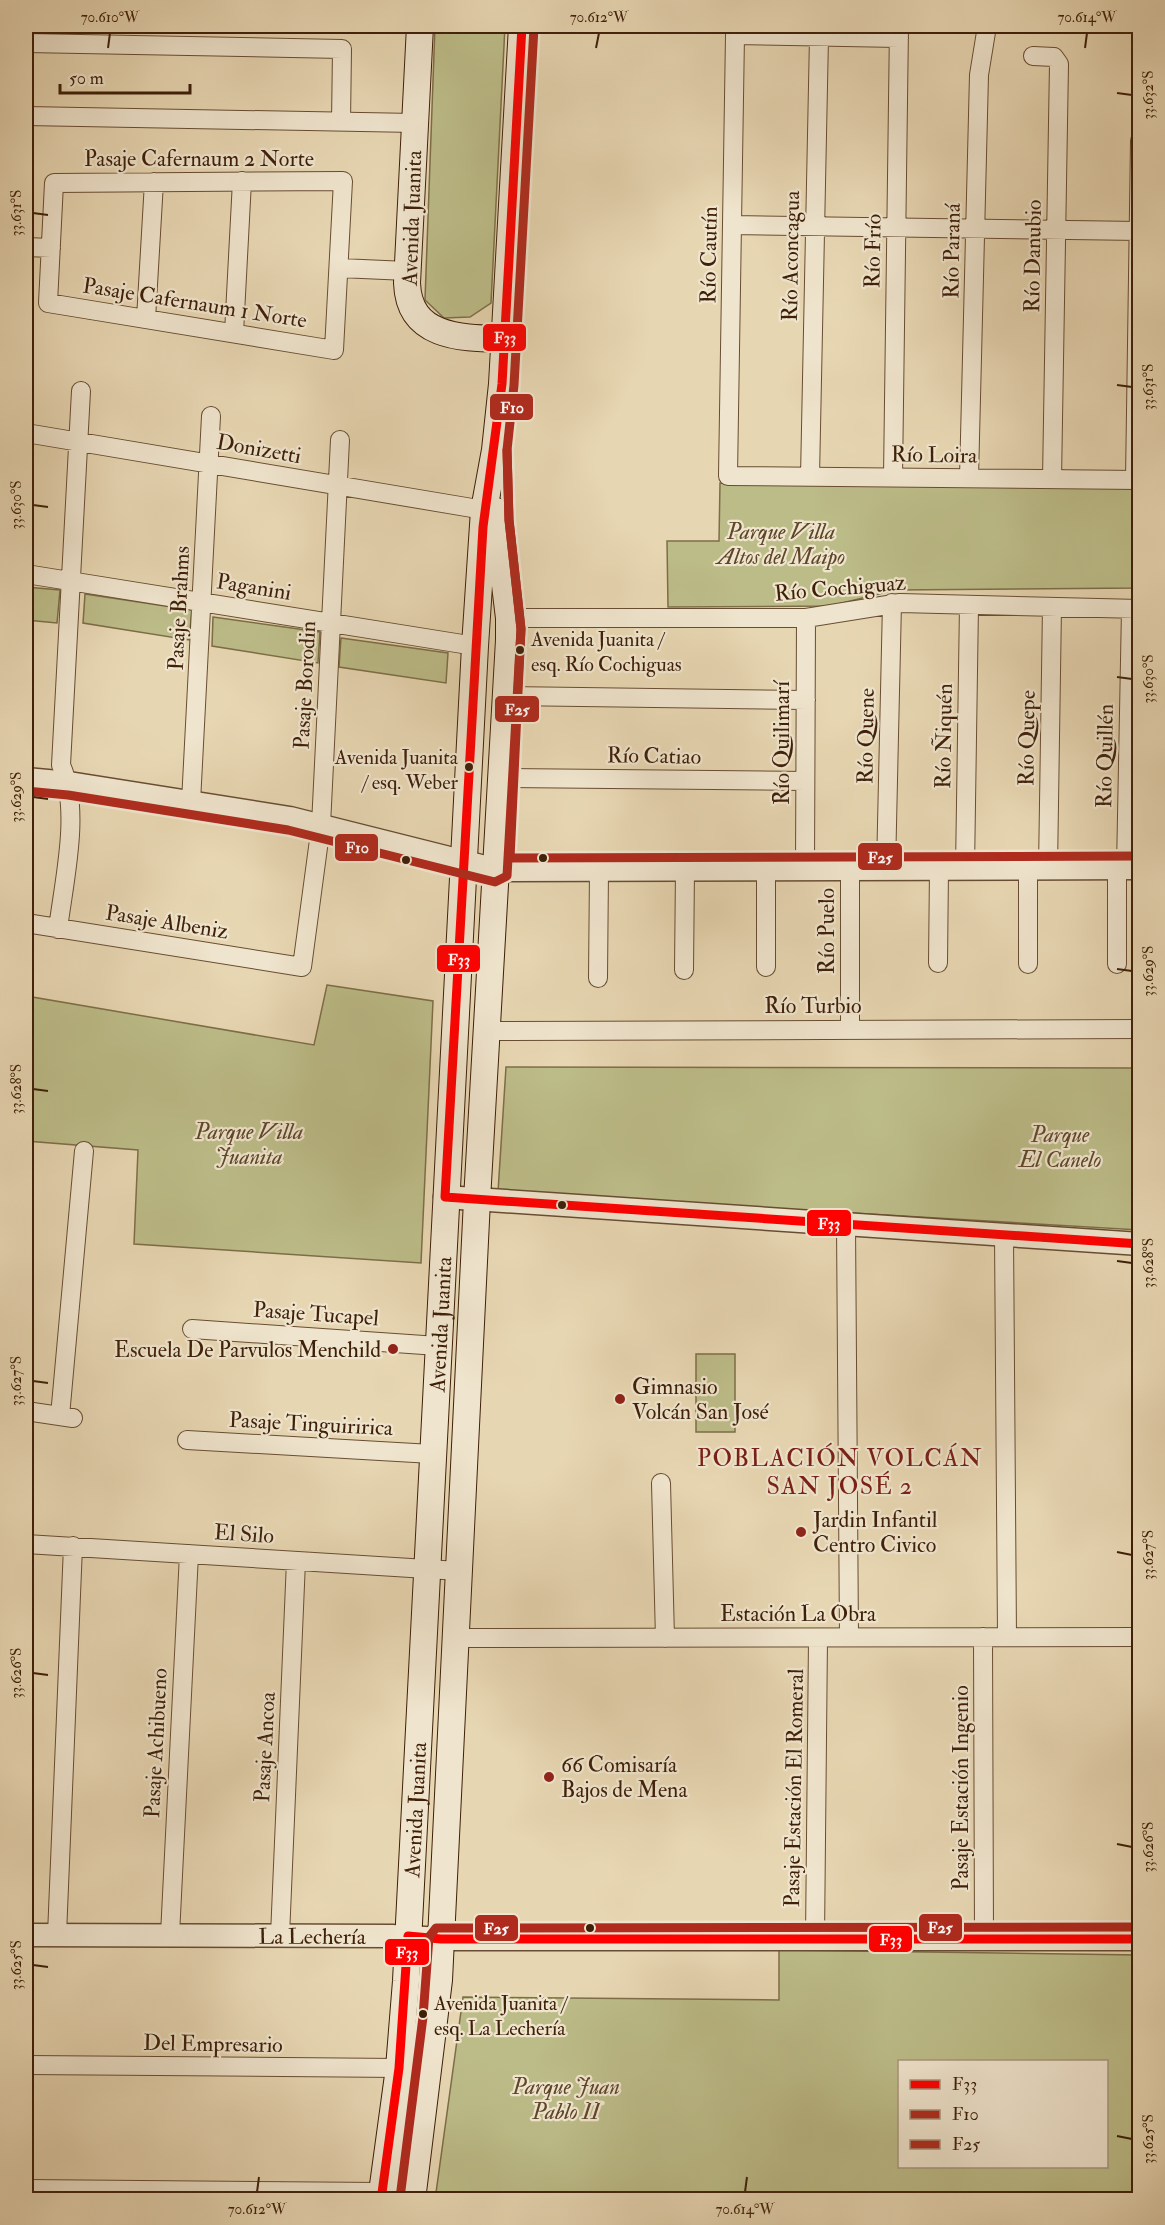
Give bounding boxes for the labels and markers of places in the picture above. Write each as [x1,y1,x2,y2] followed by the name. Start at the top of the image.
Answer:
[530,627,682,677] place label: Avenida Juanita / esq. Río Cochiguas
[514,644,526,656] marker: Avenida Juanita / esq. Río Cochiguas
[334,745,459,795] place label: Avenida Juanita / esq. Weber
[463,761,475,773] marker: Avenida Juanita / esq. Weber
[537,852,549,864] unlabelled marker
[400,854,412,866] unlabelled marker
[556,1199,568,1211] unlabelled marker
[114,1336,381,1364] place label: Escuela De Parvulos Menchild
[386,1342,400,1356] marker: Escuela De Parvulos Menchild
[632,1373,770,1426] place label: Gimnasio Volcán San José
[613,1392,627,1406] marker: Gimnasio Volcán San José
[812,1506,938,1559] place label: Jardin Infantil Centro Civico
[794,1525,808,1539] marker: Jardin Infantil Centro Civico
[561,1751,688,1804] place label: 66 Comisaría Bajos de Mena
[542,1770,556,1784] marker: 66 Comisaría Bajos de Mena
[584,1922,596,1934] unlabelled marker
[433,1991,569,2041] place label: Avenida Juanita / esq. La Lechería
[417,2008,429,2020] marker: Avenida Juanita / esq. La Lechería

